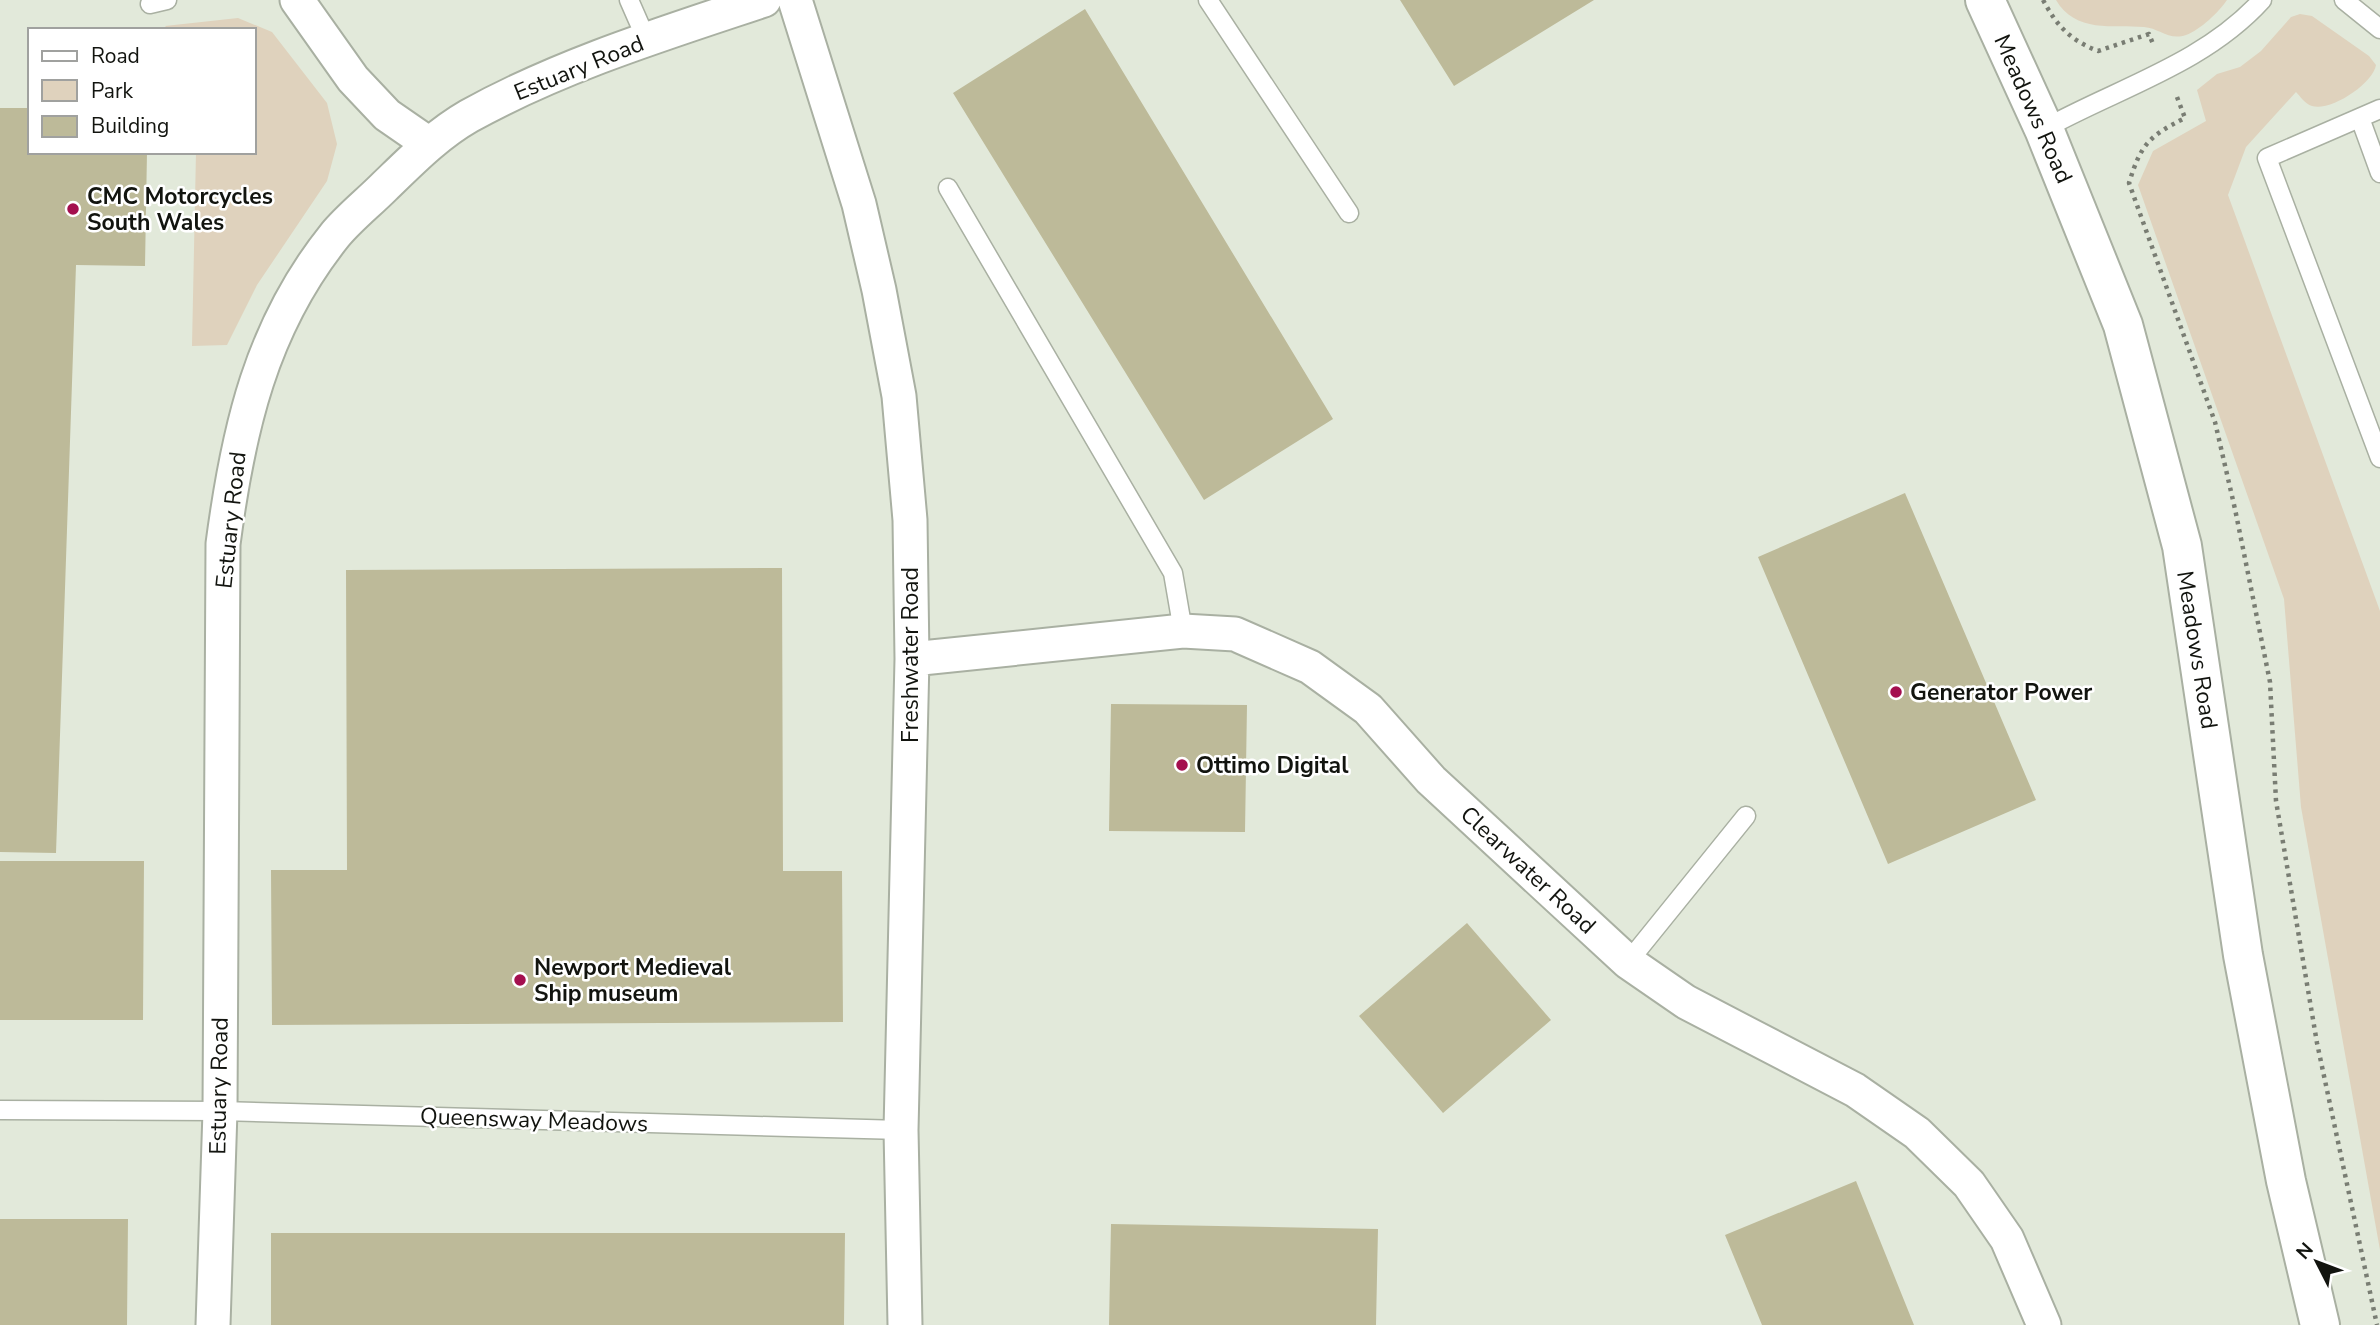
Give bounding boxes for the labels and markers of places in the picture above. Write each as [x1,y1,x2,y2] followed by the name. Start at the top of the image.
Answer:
[87,181,273,238] place label: CMC Motorcycles South Wales
[65,201,81,217] marker: CMC Motorcycles South Wales
[1910,677,2092,708] place label: Generator Power
[1888,684,1904,700] marker: Generator Power
[1196,750,1349,781] place label: Ottimo Digital
[1174,757,1190,773] marker: Ottimo Digital
[534,952,732,1009] place label: Newport Medieval Ship museum
[512,972,528,988] marker: Newport Medieval Ship museum

